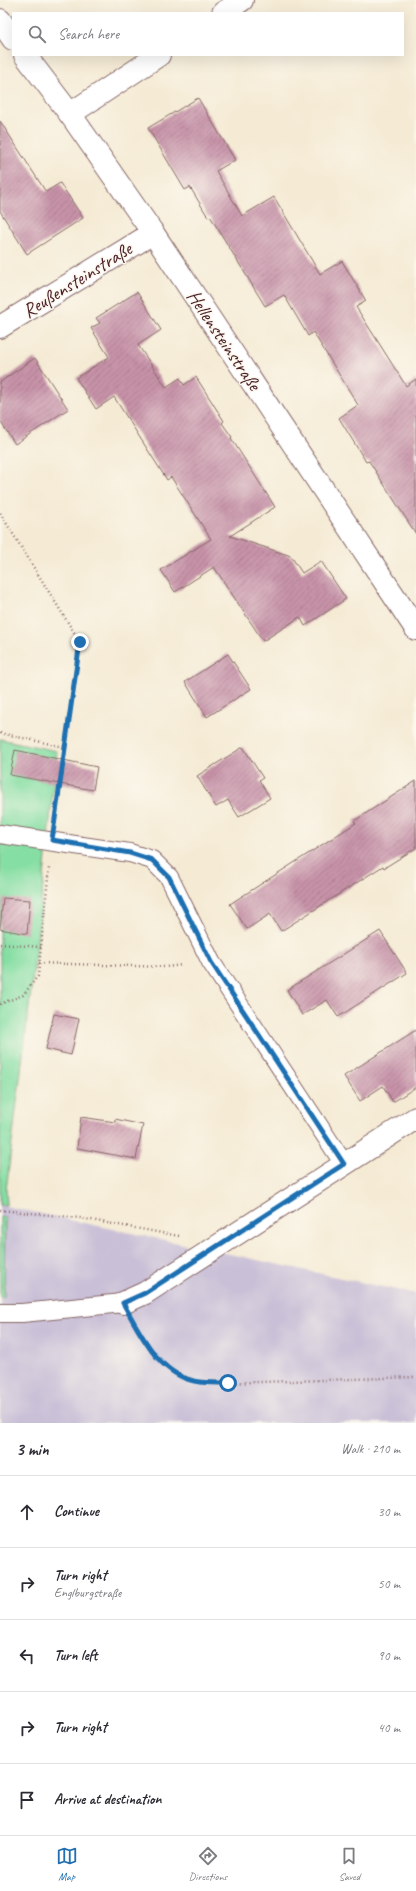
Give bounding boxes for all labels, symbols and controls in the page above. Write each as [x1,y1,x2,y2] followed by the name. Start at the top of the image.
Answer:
[12,12,404,56] search box
[26,23,48,45] icon: search
[58,25,119,44] text: Search here
[18,236,138,324] street label: Reußensteinstraße
[181,285,268,396] street label: Hellensteinstraße
[71,633,89,651] route end
[219,1374,237,1392] route start
[16,1439,49,1460] text: 3 min
[341,1441,400,1457] text: Walk · 210 m
[16,1501,38,1523] icon: ahead
[54,1502,99,1521] text: Continue
[378,1504,400,1520] text: 30 m
[54,1566,107,1585] text: Turn right
[16,1573,38,1595] icon: right
[378,1576,400,1592] text: 50 m
[54,1585,121,1601] text: Englburgstraße
[16,1645,38,1667] icon: left
[54,1646,97,1665] text: Turn left
[378,1648,400,1664] text: 90 m
[16,1717,38,1739] icon: right
[54,1718,107,1737] text: Turn right
[378,1720,400,1736] text: 40 m
[16,1789,38,1811] icon: arrive
[54,1790,161,1809] text: Arrive at destination
[56,1845,78,1883] tab: Map
[189,1845,227,1883] tab: Directions
[338,1845,360,1883] tab: Saved

